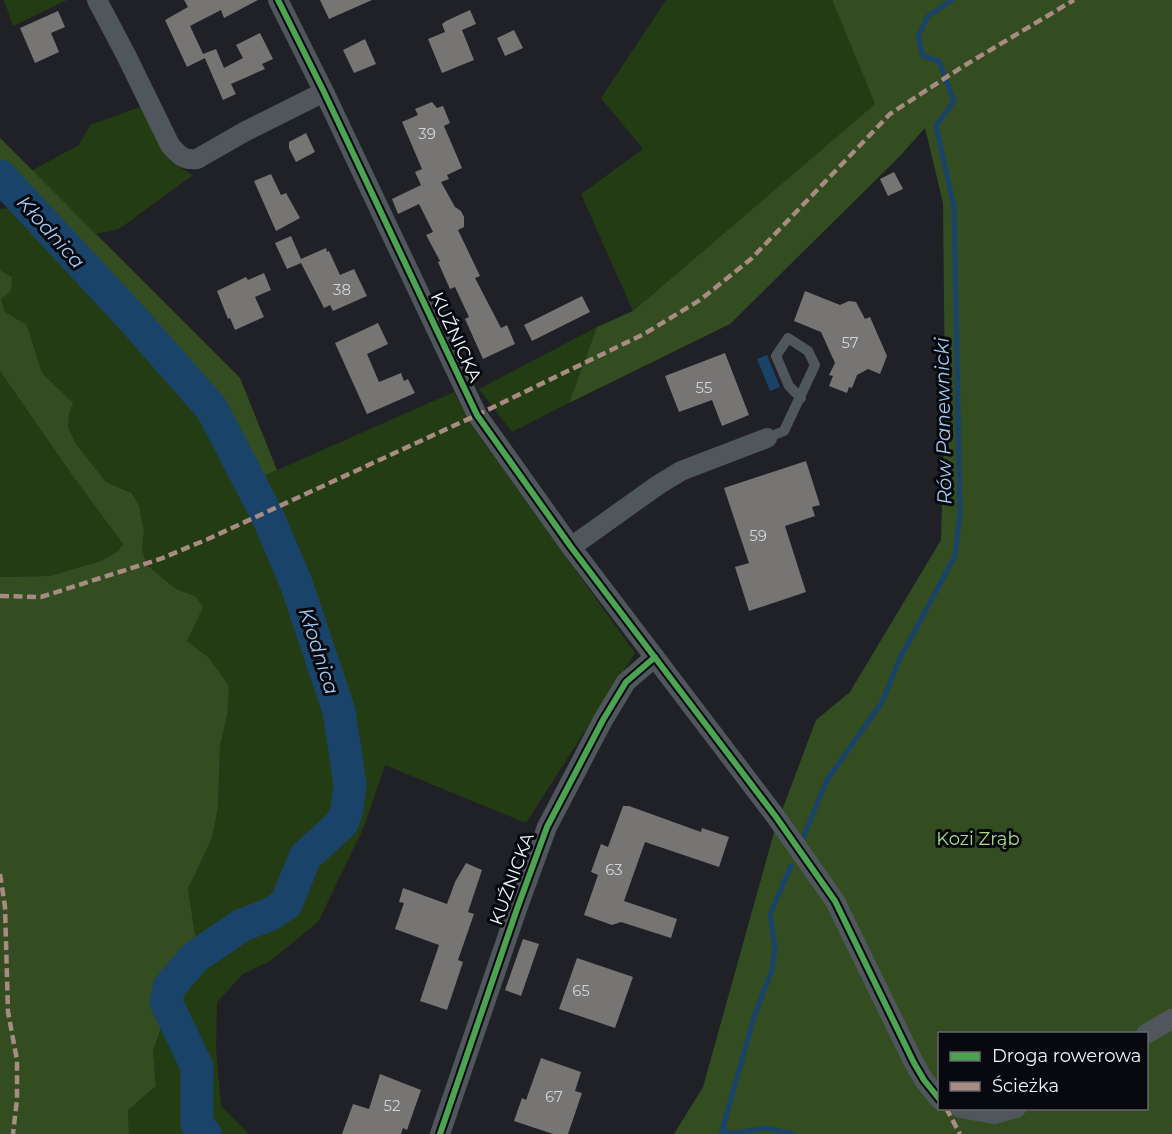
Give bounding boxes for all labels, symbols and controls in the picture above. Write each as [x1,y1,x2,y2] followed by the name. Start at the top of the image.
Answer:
[418,124,436,143] house number: 39
[12,191,90,273] water label: Kłodnica
[333,280,351,299] house number: 38
[426,289,486,386] street label: KUŹNICKA
[841,333,859,352] house number: 57
[930,336,956,505] water label: Rów Panewnicki
[696,378,712,397] house number: 55
[749,526,767,545] house number: 59
[294,605,344,697] water label: Kłodnica
[936,828,1020,850] park label: Kozi Zrąb
[485,830,539,928] street label: KUŹNICKA
[605,860,623,879] house number: 63
[572,981,590,1000] house number: 65
[938,1032,1148,1110] legend
[992,1045,1141,1067] text: Droga rowerowa
[992,1075,1059,1097] text: Ścieżka
[545,1087,563,1106] house number: 67
[384,1096,400,1115] house number: 52

